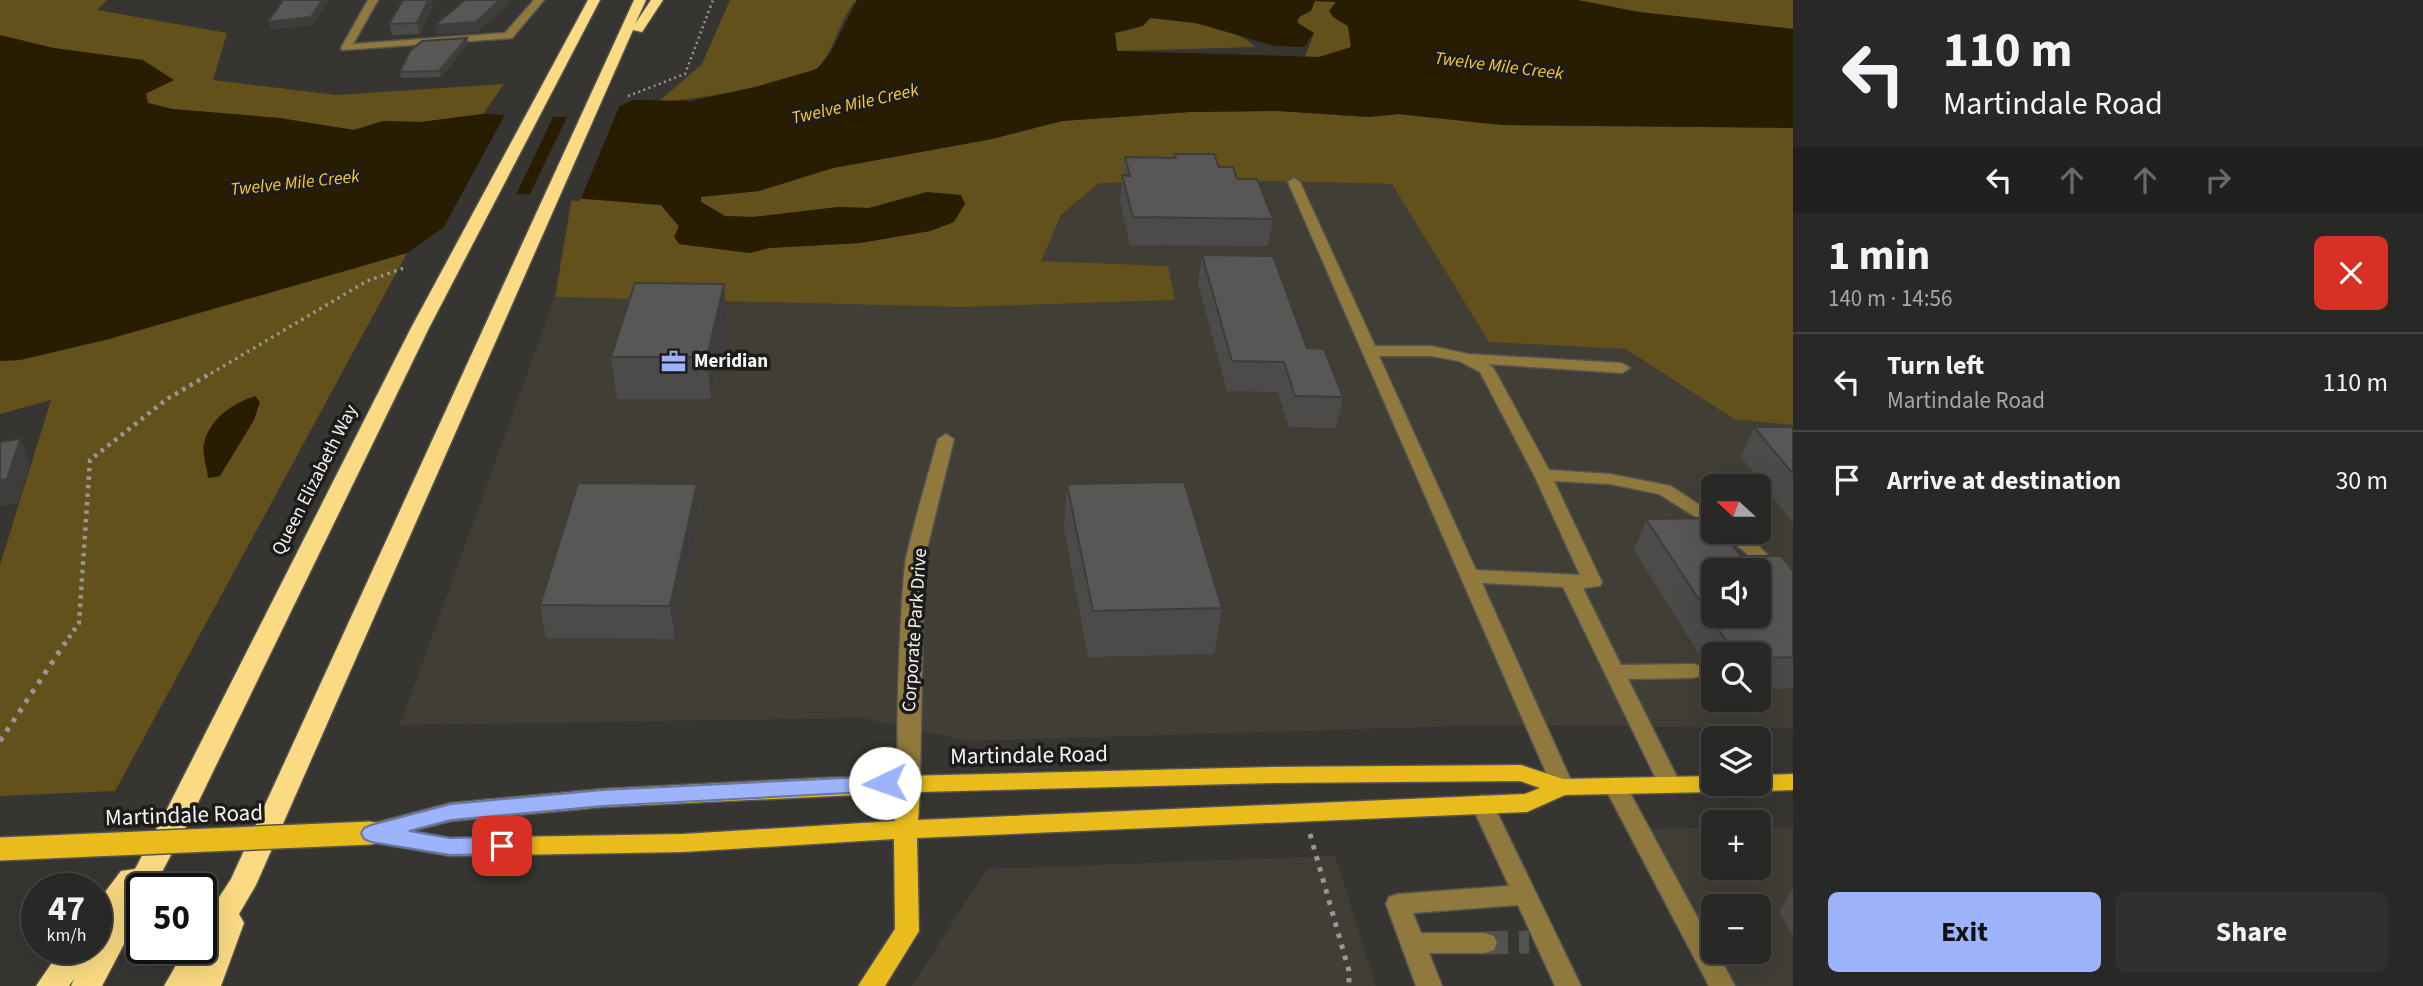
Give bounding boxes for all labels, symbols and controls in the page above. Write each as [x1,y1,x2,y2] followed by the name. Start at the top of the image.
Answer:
[1943,16,2072,86] text: 110 m
[1828,28,1919,119] icon: left
[1433,46,1565,86] water label: Twelve Mile Creek
[789,77,921,131] water label: Twelve Mile Creek
[1943,81,2163,127] text: Martindale Road
[1980,161,2018,199] icon: left
[2053,161,2091,199] icon: ahead
[2126,161,2164,199] icon: ahead
[2199,161,2237,199] icon: right
[229,164,361,202] water label: Twelve Mile Creek
[1828,226,1930,286] text: 1 min
[2314,236,2388,310] button: close
[1828,282,1952,315] text: 140 m · 14:56
[660,347,688,375] office icon: Meridian
[1887,347,1984,384] text: Turn left
[694,348,768,375] place label: Meridian
[1828,363,1866,401] icon: left
[2322,364,2388,401] text: 110 m
[1887,384,2045,417] text: Martindale Road
[265,400,365,560] street label: Queen Elizabeth Way
[1828,461,1866,499] icon: arrive
[1887,462,2121,499] text: Arrive at destination
[2335,462,2388,499] text: 30 m
[1701,474,1771,544] north arrow
[1701,474,1771,964] map controls
[896,547,934,713] street label: Corporate Park Drive
[1701,558,1771,628] button: sound
[1701,642,1771,712] button: search
[1701,726,1771,796] button: layers
[950,737,1108,773] street label: Martindale Road
[848,746,922,820] position arrow
[105,796,263,834] street label: Martindale Road
[1701,810,1771,880] button: +
[472,816,532,876] pin
[483,827,521,865] icon: arrive
[126,873,217,964] speed limit sign: 50
[48,884,85,934] text: 47
[1828,892,2101,972] button: Exit
[2115,892,2388,972] button: Share
[1701,894,1771,964] button: −
[47,923,86,948] text: km/h

